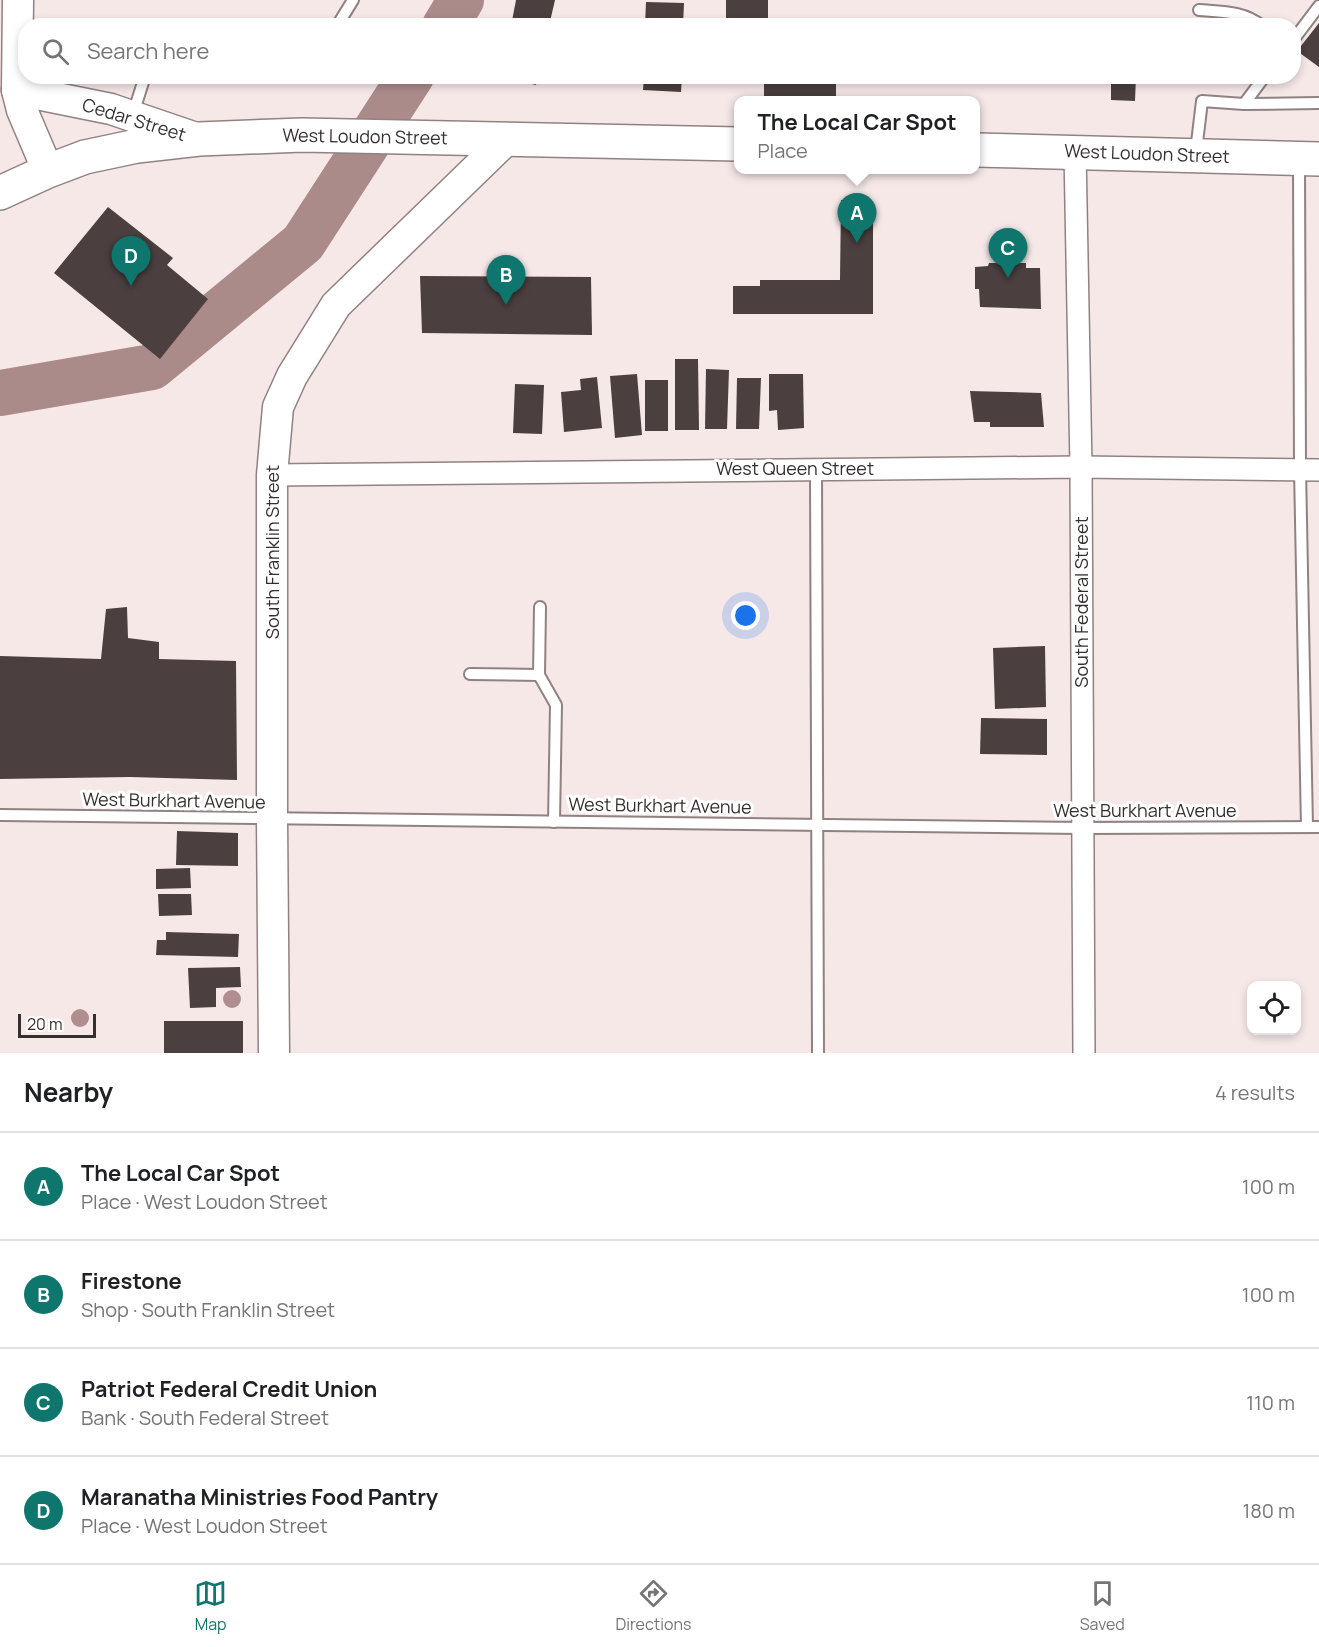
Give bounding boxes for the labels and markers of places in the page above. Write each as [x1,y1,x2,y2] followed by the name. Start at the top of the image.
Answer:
[838,194,876,243] pin: A
[988,228,1028,278] pin: C
[112,236,150,286] pin: D
[486,256,526,305] pin: B

